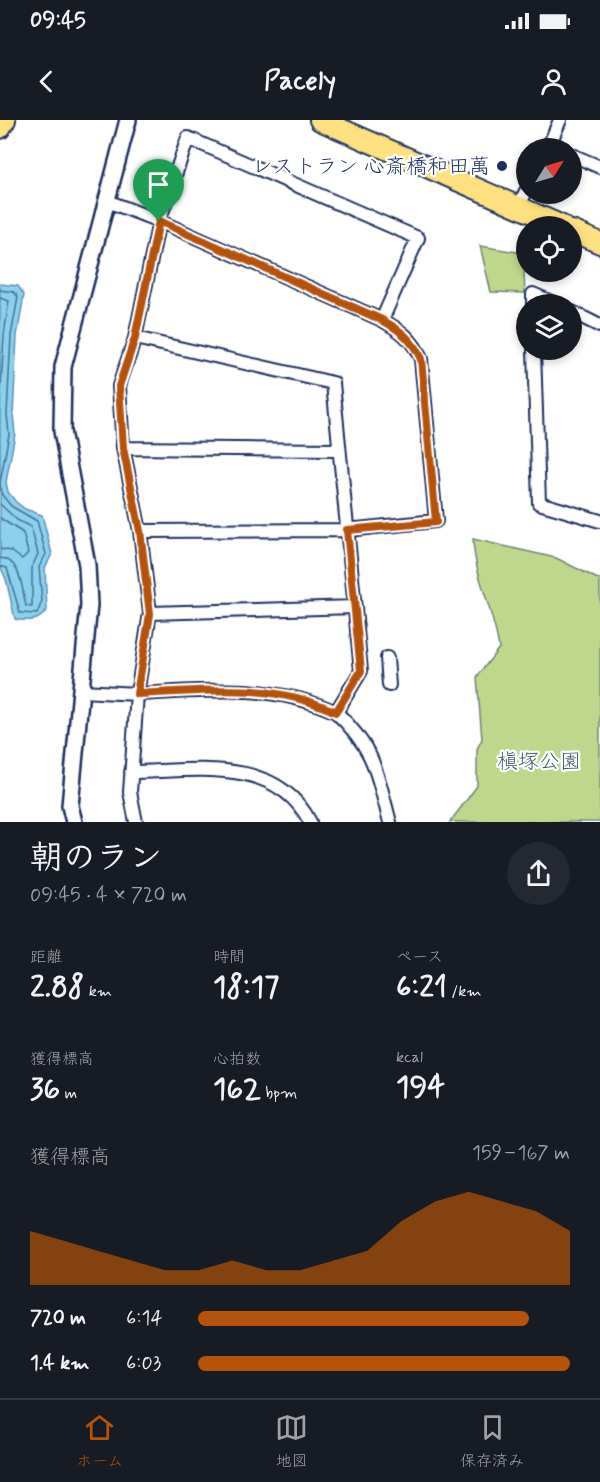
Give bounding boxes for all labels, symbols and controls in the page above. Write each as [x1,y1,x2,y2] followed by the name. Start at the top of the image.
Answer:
[30,7,86,35] text: 09:45
[264,64,336,99] text: Pacely
[30,65,63,98] icon: back
[537,65,570,98] icon: person
[516,138,582,204] north arrow
[516,138,582,360] map controls
[252,153,490,181] place label: レストラン 心斎橋和田萬
[133,159,184,221] pin
[495,159,509,173] marker: レストラン 心斎橋和田萬
[142,168,175,201] icon: arrive
[516,216,582,282] button: locate
[516,294,582,360] button: layers
[497,748,581,776] park label: 槇塚公園
[30,837,162,881] text: 朝のラン
[507,842,570,905] button: share
[30,882,187,909] text: 09:45 · 4 × 720 m
[30,947,62,968] text: 距離
[213,947,245,968] text: 時間
[396,947,443,968] text: ペース
[30,968,84,1007] text: 2.88
[213,968,279,1007] text: 18:17
[396,968,447,1007] text: 6:21
[84,981,112,1002] text: km
[447,981,482,1002] text: /km
[396,1047,423,1068] text: kcal
[30,1049,94,1070] text: 獲得標高
[213,1049,261,1070] text: 心拍数
[396,1068,445,1107] text: 194
[30,1070,60,1109] text: 36
[213,1070,261,1109] text: 162
[60,1083,77,1104] text: m
[261,1083,297,1104] text: bpm
[472,1140,570,1167] text: 159–167 m
[30,1144,110,1171] text: 獲得標高
[30,1305,86,1332] text: 720 m
[126,1305,163,1332] text: 6:14
[30,1350,89,1377] text: 1.4 km
[126,1350,161,1377] text: 6:03
[76,1411,123,1472] tab: ホーム
[275,1411,308,1472] tab: 地図
[460,1411,524,1472] tab: 保存済み

